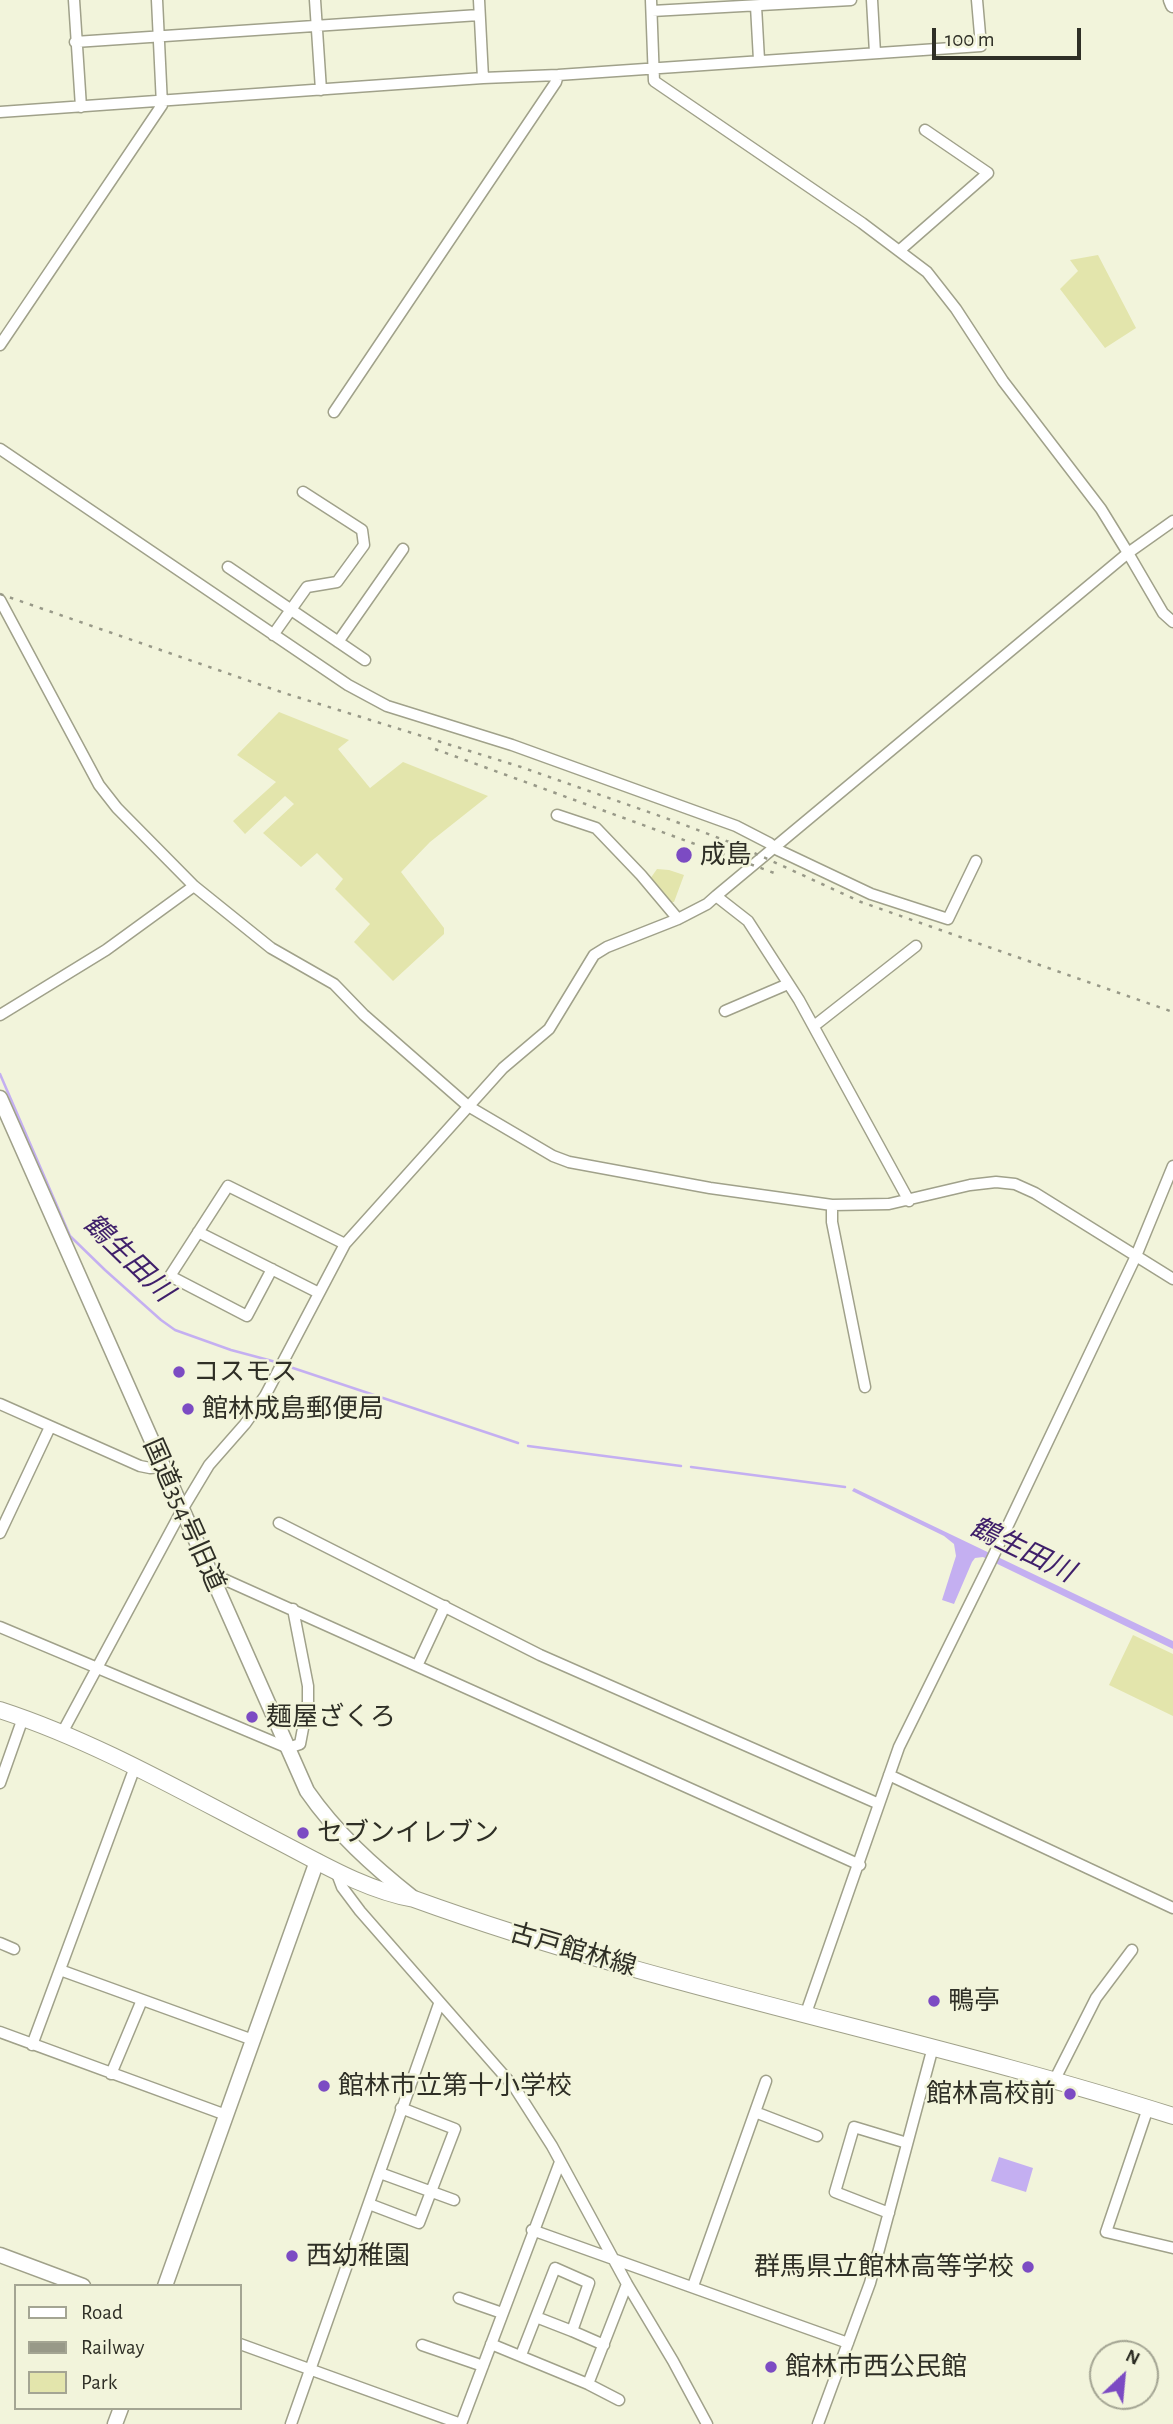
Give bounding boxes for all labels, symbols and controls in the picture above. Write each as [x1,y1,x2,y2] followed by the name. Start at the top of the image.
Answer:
[935,14,1084,58] scale bar
[945,29,995,50] text: 100 m
[700,839,752,871] place label: 成島
[674,845,694,865] marker: 成島
[76,1207,180,1309] water label: 鶴生田川
[193,1356,297,1388] place label: コスモス
[171,1364,187,1380] marker: コスモス
[202,1393,384,1425] place label: 館林成島郵便局
[180,1401,196,1417] marker: 館林成島郵便局
[136,1434,232,1596] street label: 国道354号旧道
[964,1510,1080,1590] water label: 鶴生田川
[266,1701,396,1733] place label: 麺屋ざくろ
[244,1709,260,1725] marker: 麺屋ざくろ
[317,1817,499,1849] place label: セブンイレブン
[295,1825,311,1841] marker: セブンイレブン
[506,1917,640,1983] street label: 古戸館林線
[948,1985,1000,2017] place label: 鴨亭
[926,1993,942,2009] marker: 鴨亭
[338,2070,572,2102] place label: 館林市立第十小学校
[316,2078,332,2094] marker: 館林市立第十小学校
[926,2078,1056,2110] place label: 館林高校前
[1062,2086,1078,2102] marker: 館林高校前
[306,2240,410,2272] place label: 西幼稚園
[284,2248,300,2264] marker: 西幼稚園
[754,2251,1014,2283] place label: 群馬県立館林高等学校
[1020,2259,1036,2275] marker: 群馬県立館林高等学校
[14,2284,242,2410] legend
[81,2302,123,2323] text: Road
[81,2337,144,2358] text: Railway
[1089,2340,1159,2410] north arrow
[1122,2346,1143,2369] text: N
[785,2351,967,2383] place label: 館林市西公民館
[763,2359,779,2375] marker: 館林市西公民館
[81,2372,117,2393] text: Park

